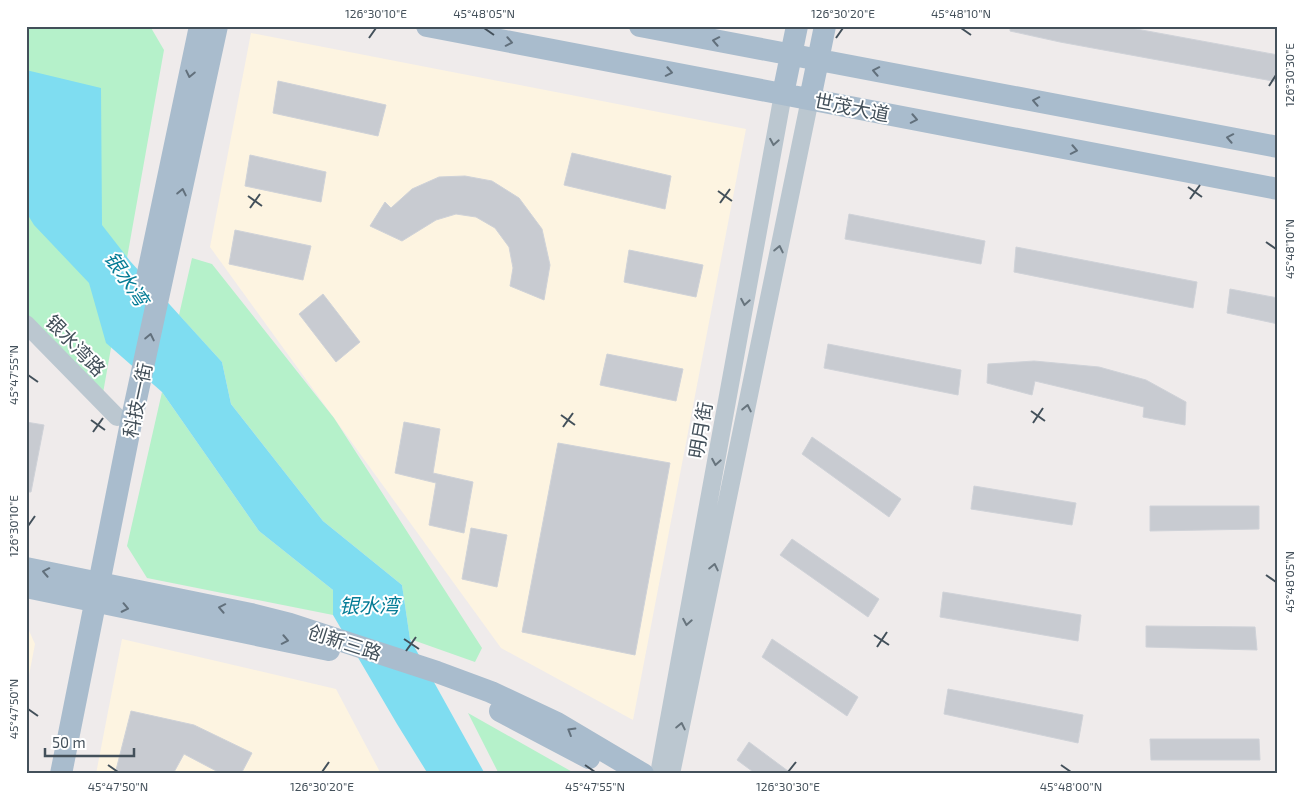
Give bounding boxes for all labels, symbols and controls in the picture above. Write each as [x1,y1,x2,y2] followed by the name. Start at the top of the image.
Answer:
[345,6,407,20] text: 126°30'10"E
[453,6,515,20] text: 45°48'05"N
[811,6,875,20] text: 126°30'20"E
[931,6,991,20] text: 45°48'10"N
[505,36,513,47] one-way arrow
[712,36,721,46] one-way arrow
[1282,43,1296,107] text: 126°30'30"E
[872,66,881,77] one-way arrow
[664,67,673,77] one-way arrow
[185,70,196,78] one-way arrow
[812,88,892,126] street label: 世茂大道
[1031,97,1040,107] one-way arrow
[910,113,919,124] one-way arrow
[1225,133,1234,144] one-way arrow
[770,138,780,146] one-way arrow
[1070,144,1078,154] one-way arrow
[176,187,186,196] one-way arrow
[1282,219,1296,279] text: 45°48'10"N
[774,244,784,253] one-way arrow
[100,246,155,312] water label: 银水湾
[740,297,751,306] one-way arrow
[41,310,111,380] street label: 银水湾路
[144,332,155,341] one-way arrow
[6,345,20,405] text: 45°47'55"N
[118,360,156,440] street label: 科技一街
[684,400,716,460] street label: 明月街
[741,403,751,412] one-way arrow
[711,457,721,466] one-way arrow
[6,495,20,557] text: 126°30'10"E
[1282,551,1296,613] text: 45°48'05"N
[708,562,719,571] one-way arrow
[41,568,50,578] one-way arrow
[339,593,402,617] water label: 银水湾
[121,602,130,612] one-way arrow
[218,603,227,613] one-way arrow
[682,617,692,626] one-way arrow
[305,619,385,665] street label: 创新三路
[280,635,289,645] one-way arrow
[6,679,20,739] text: 45°47'50"N
[675,722,686,730] one-way arrow
[45,725,134,757] scale bar
[568,727,577,737] one-way arrow
[52,733,86,751] text: 50 m
[88,779,148,793] text: 45°47'50"N
[290,779,354,793] text: 126°30'20"E
[565,779,625,793] text: 45°47'55"N
[756,779,820,793] text: 126°30'30"E
[1040,779,1102,793] text: 45°48'00"N

